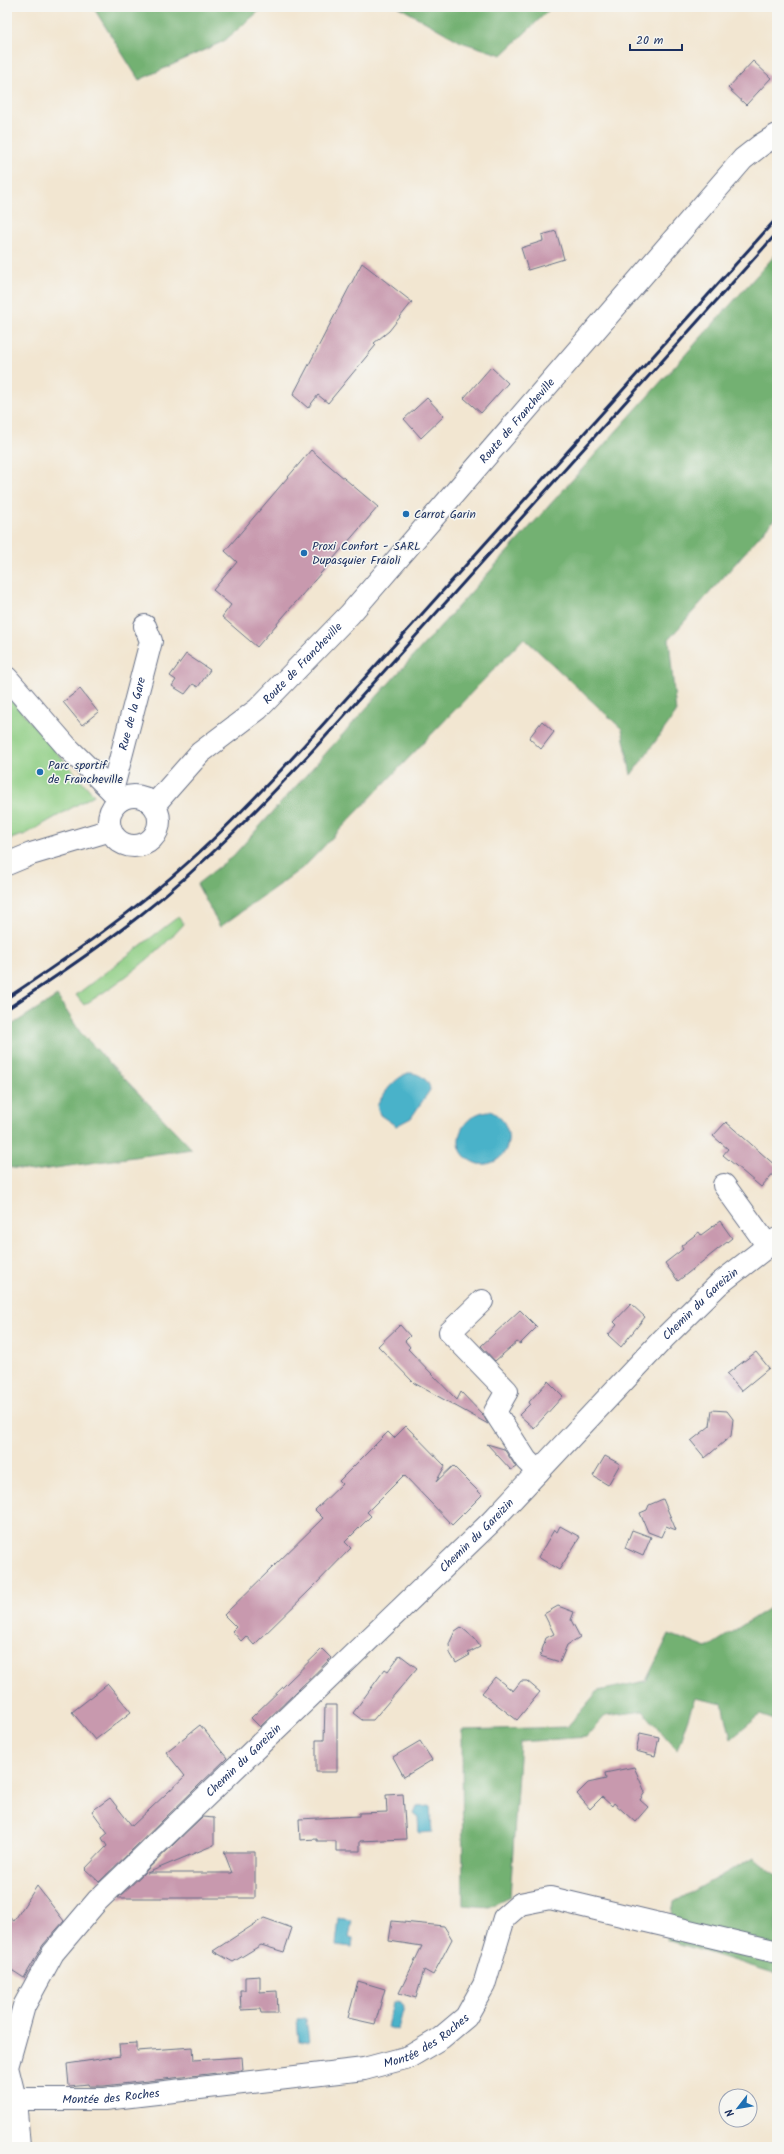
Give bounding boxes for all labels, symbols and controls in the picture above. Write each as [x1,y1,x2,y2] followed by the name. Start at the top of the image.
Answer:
[630,26,682,52] scale bar
[636,31,664,50] text: 20 m
[475,373,560,468] street label: Route de Francheville
[414,505,476,524] place label: Carrot Garin
[401,509,411,519] marker: Carrot Garin
[312,537,421,570] place label: Proxi Confort - SARL Dupasquier Fraioli
[299,548,309,558] marker: Proxi Confort - SARL Dupasquier Fraioli
[258,618,348,709] street label: Route de Francheville
[114,674,151,752] street label: Rue de la Gare
[48,756,123,789] place label: Parc sportif de Francheville
[35,767,45,777] marker: Parc sportif de Francheville
[658,1263,743,1345] street label: Chemin du Gareizin
[435,1494,519,1577] street label: Chemin du Gareizin
[201,1719,286,1802] street label: Chemin du Gareizin
[381,2009,474,2073] street label: Montée des Roches
[62,2084,161,2109] street label: Montée des Roches
[718,2088,758,2128] north arrow
[721,2105,740,2120] text: N

